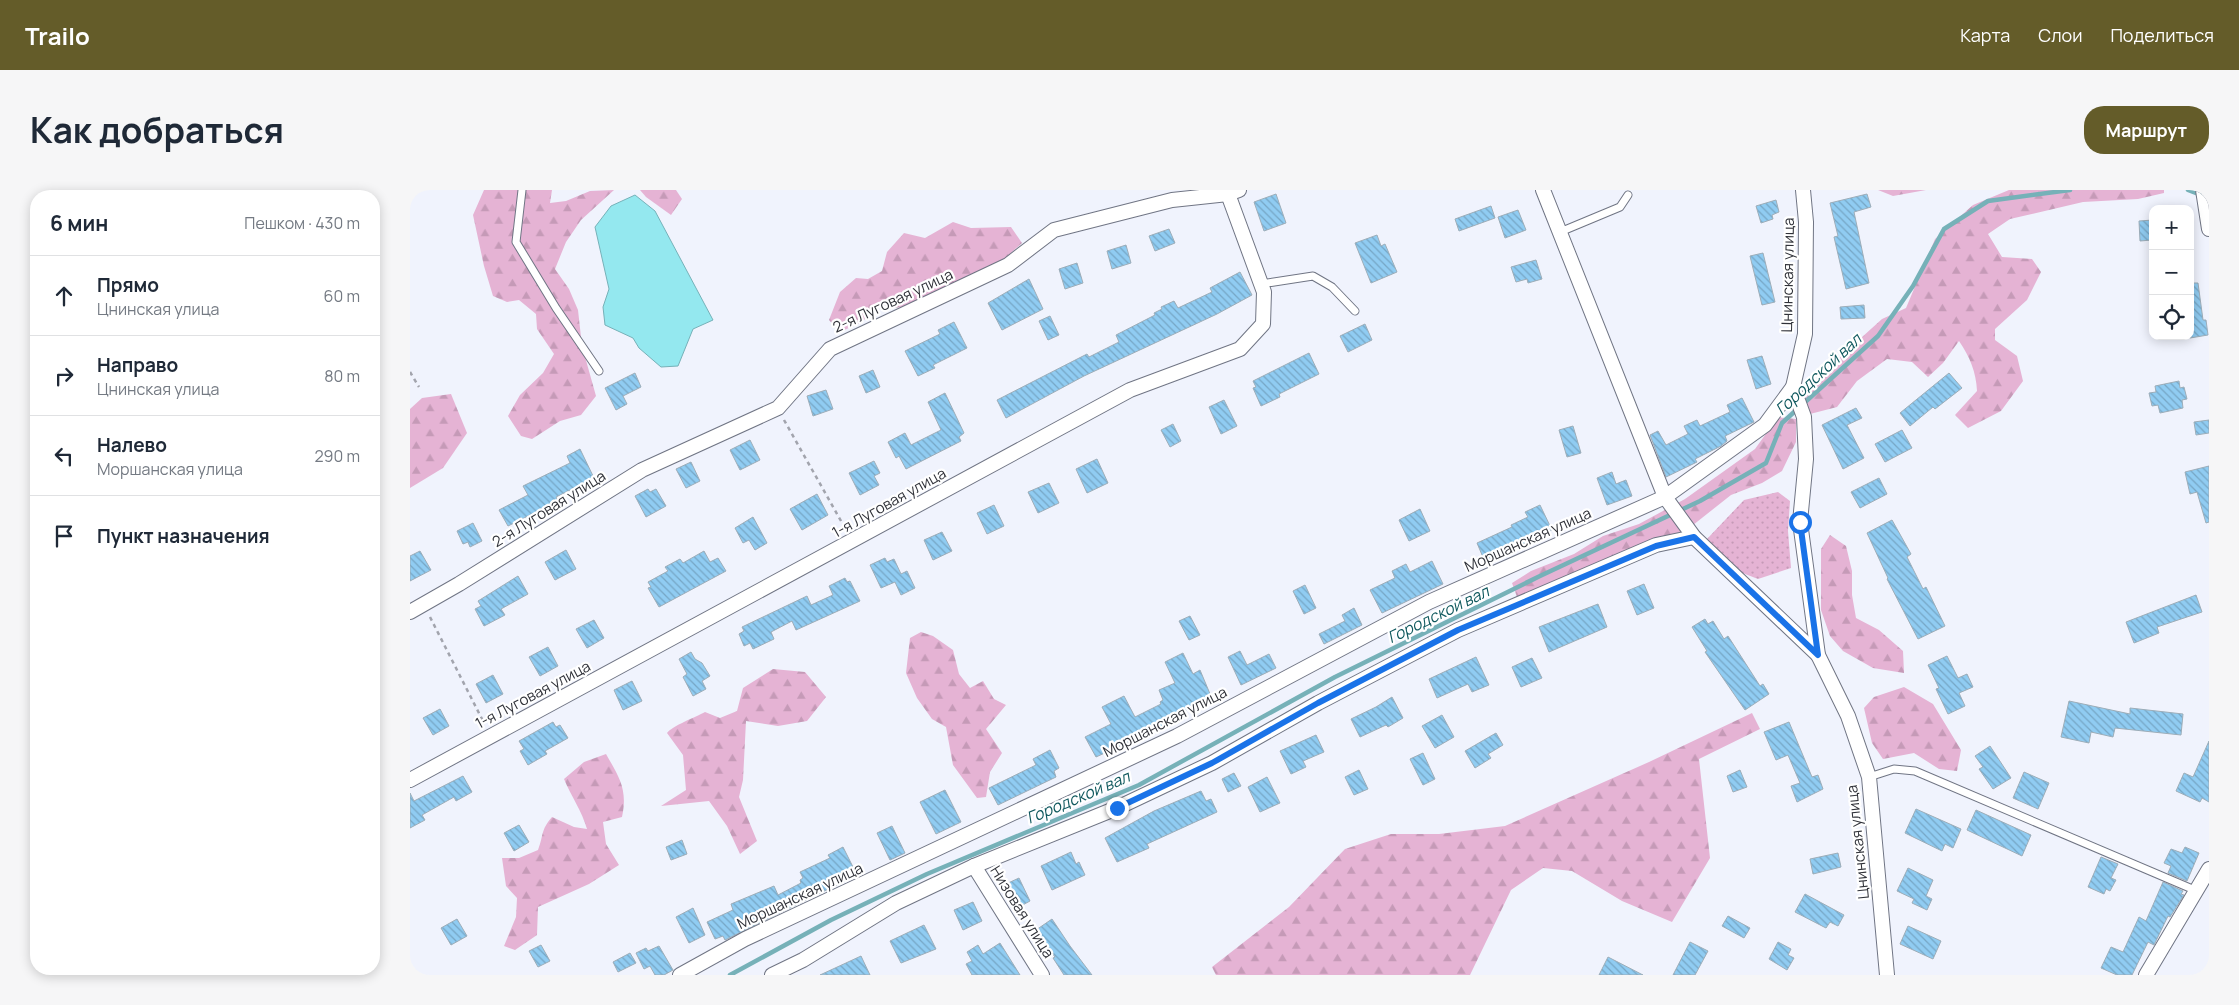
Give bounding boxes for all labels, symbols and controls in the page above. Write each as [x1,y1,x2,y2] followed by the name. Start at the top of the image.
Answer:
[25,19,90,52] text: Trailo
[1960,23,2010,47] text: Карта
[2038,23,2082,47] text: Слои
[2110,23,2214,47] text: Поделиться
[30,106,284,154] text: Как добраться
[2084,106,2209,154] button: Маршрут
[2149,205,2194,340] map controls
[2149,205,2194,250] button: +
[50,209,108,237] text: 6 мин
[244,212,360,234] text: Пешком · 430 m
[1776,217,1799,333] street label: Цнинская улица
[2149,250,2194,295] button: −
[829,264,956,338] street label: 2-я Луговая улица
[97,272,159,298] text: Прямо
[50,282,78,310] icon: ahead
[324,285,360,307] text: 60 m
[2149,295,2194,340] button: locate
[97,298,219,320] text: Цнинская улица
[1770,327,1867,420] water label: Городской вал
[97,352,178,378] text: Направо
[50,362,78,390] icon: right
[324,365,360,387] text: 80 m
[97,378,219,400] text: Цнинская улица
[97,432,167,458] text: Налево
[50,442,78,470] icon: left
[314,445,360,467] text: 290 m
[97,458,243,480] text: Моршанская улица
[828,462,950,543] street label: 1-я Луговая улица
[488,465,610,552] street label: 2-я Луговая улица
[1461,502,1594,577] street label: Моршанская улица
[1789,511,1812,534] route start
[50,522,78,550] icon: arrive
[97,523,270,549] text: Пункт назначения
[1384,579,1494,648] water label: Городской вал
[472,655,594,734] street label: 1-я Луговая улица
[1099,681,1230,762] street label: Моршанская улица
[1023,765,1135,829] water label: Городской вал
[1841,784,1874,900] street label: Цнинская улица
[1106,797,1129,820] route end
[733,857,866,934] street label: Моршанская улица
[986,862,1059,962] street label: Низовая улица

